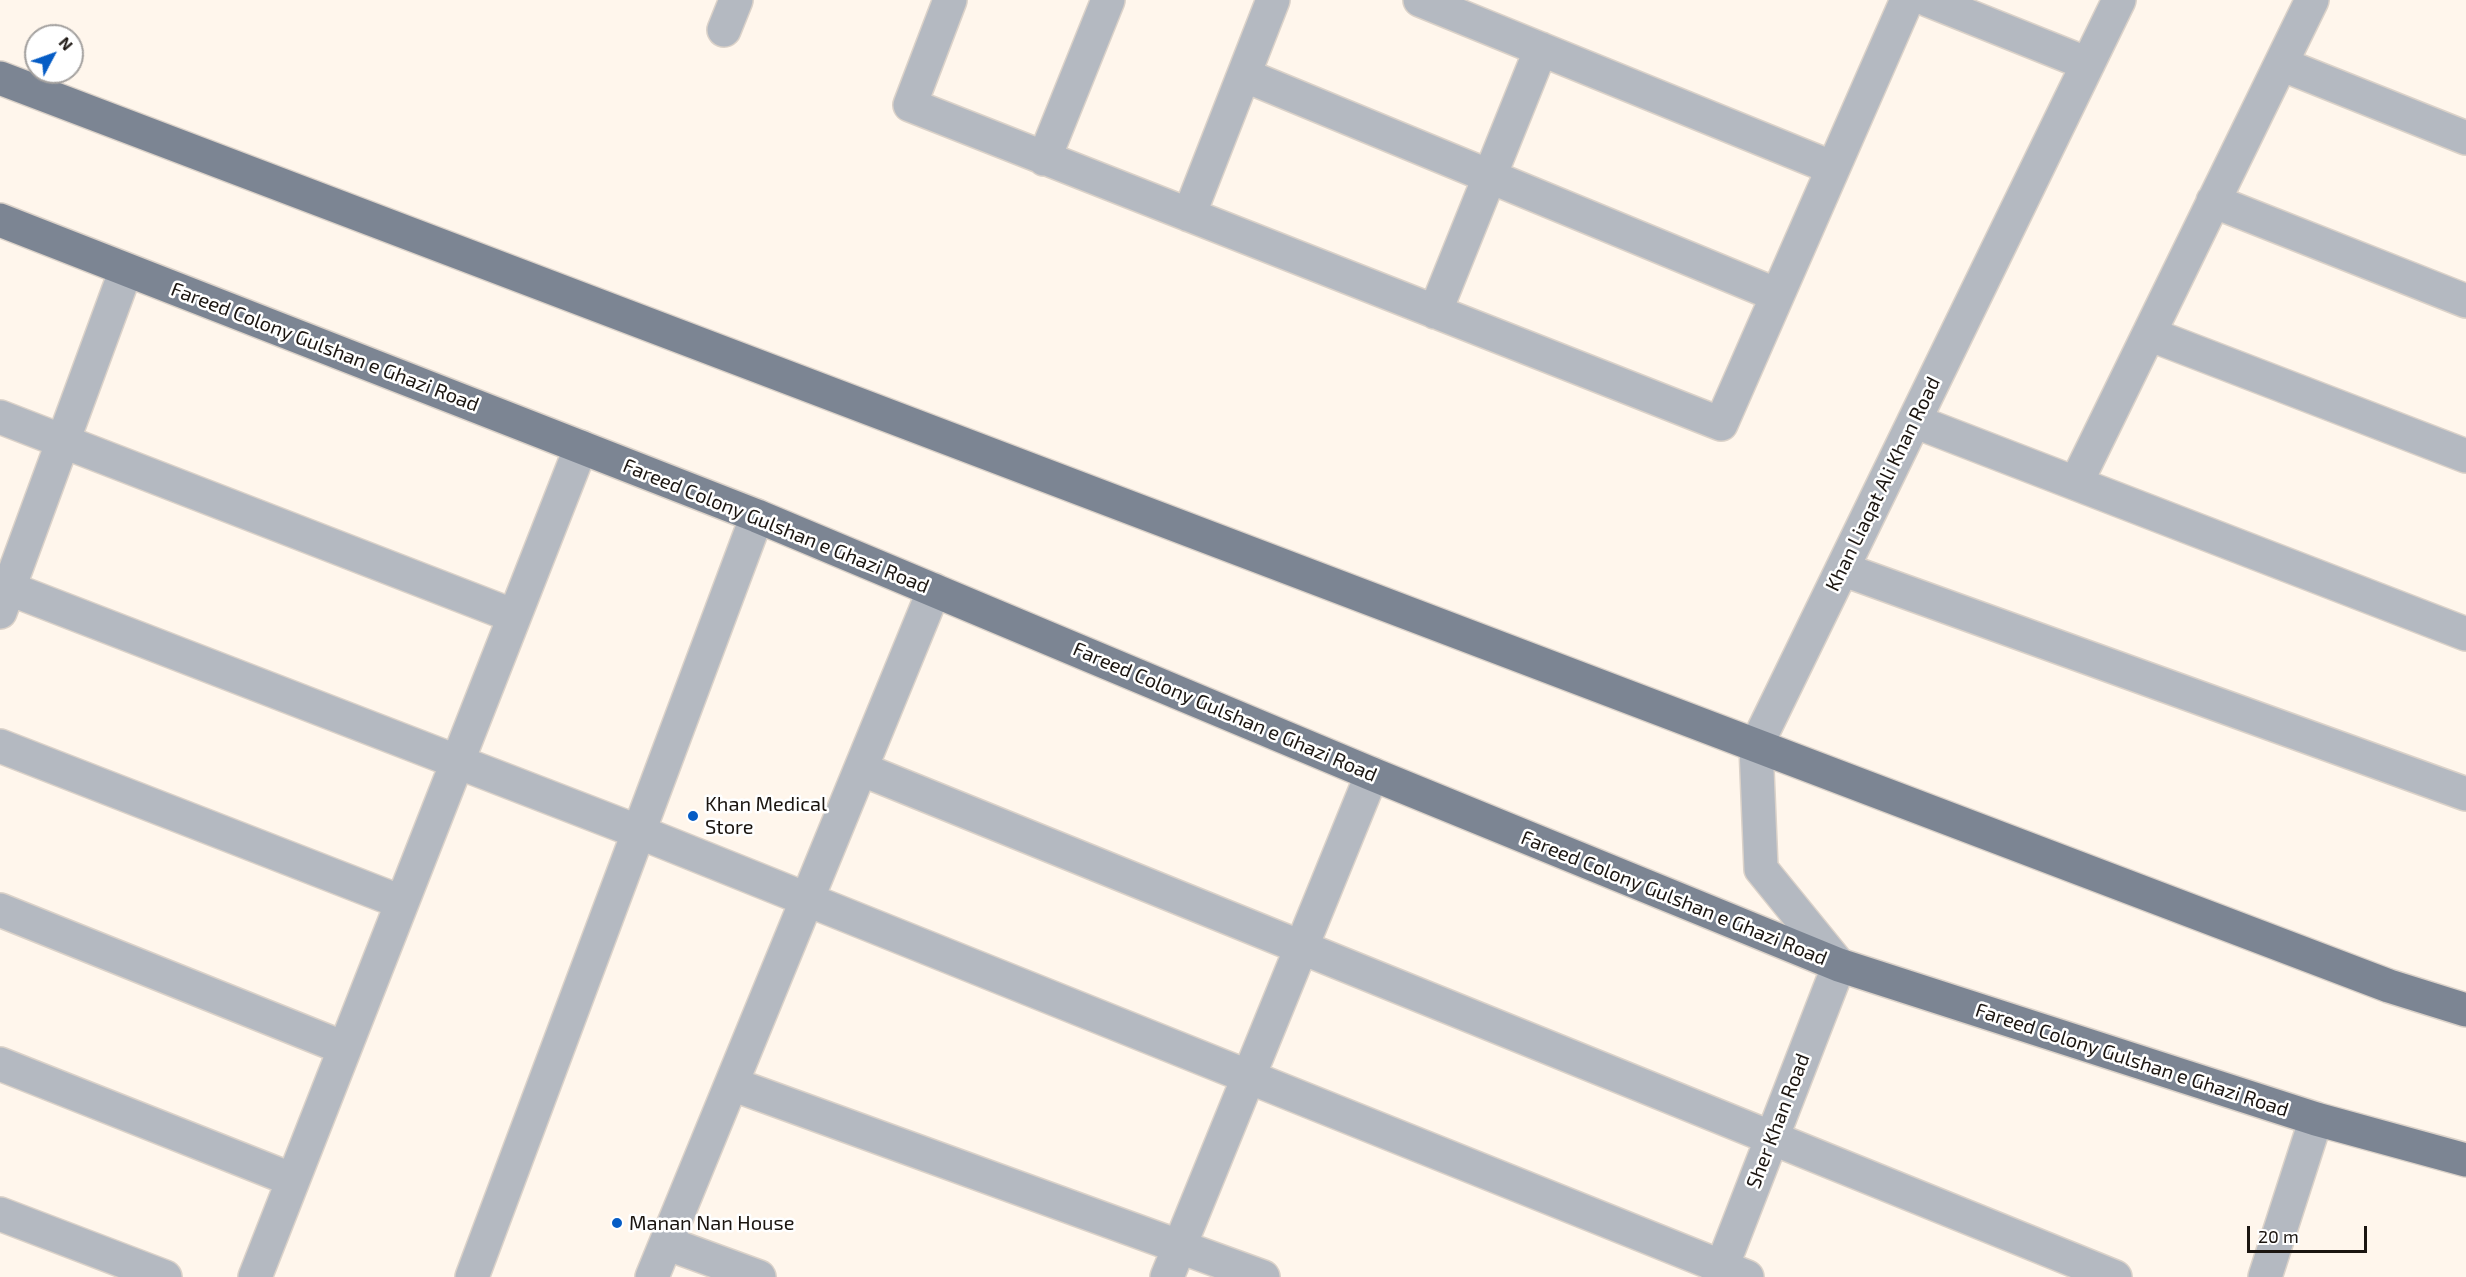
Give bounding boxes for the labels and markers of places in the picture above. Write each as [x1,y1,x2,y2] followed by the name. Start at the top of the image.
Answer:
[705,792,827,839] place label: Khan Medical Store
[686,809,700,823] marker: Khan Medical Store
[629,1211,794,1235] place label: Manan Nan House
[610,1216,624,1230] marker: Manan Nan House

